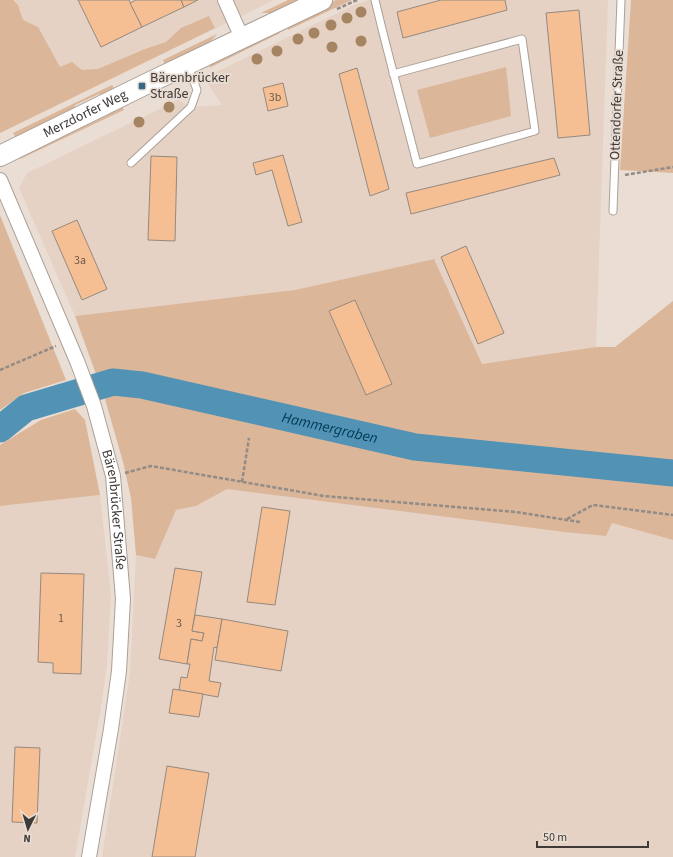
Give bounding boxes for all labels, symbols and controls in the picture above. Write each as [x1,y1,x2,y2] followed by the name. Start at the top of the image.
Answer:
[605,50,629,160] street label: Ottendorfer Straße
[150,68,230,104] place label: Bärenbrücker Straße
[137,81,147,91] marker: Bärenbrücker Straße
[40,85,131,143] street label: Merzdorfer Weg
[269,89,282,106] house number: 3b
[74,252,86,269] house number: 3a
[280,407,380,449] water label: Hammergraben
[96,447,131,571] street label: Bärenbrücker Straße
[58,610,64,627] house number: 1
[176,615,182,632] house number: 3
[8,809,48,849] north arrow
[537,823,648,849] scale bar
[543,829,567,846] text: 50 m
[23,831,31,846] text: N

